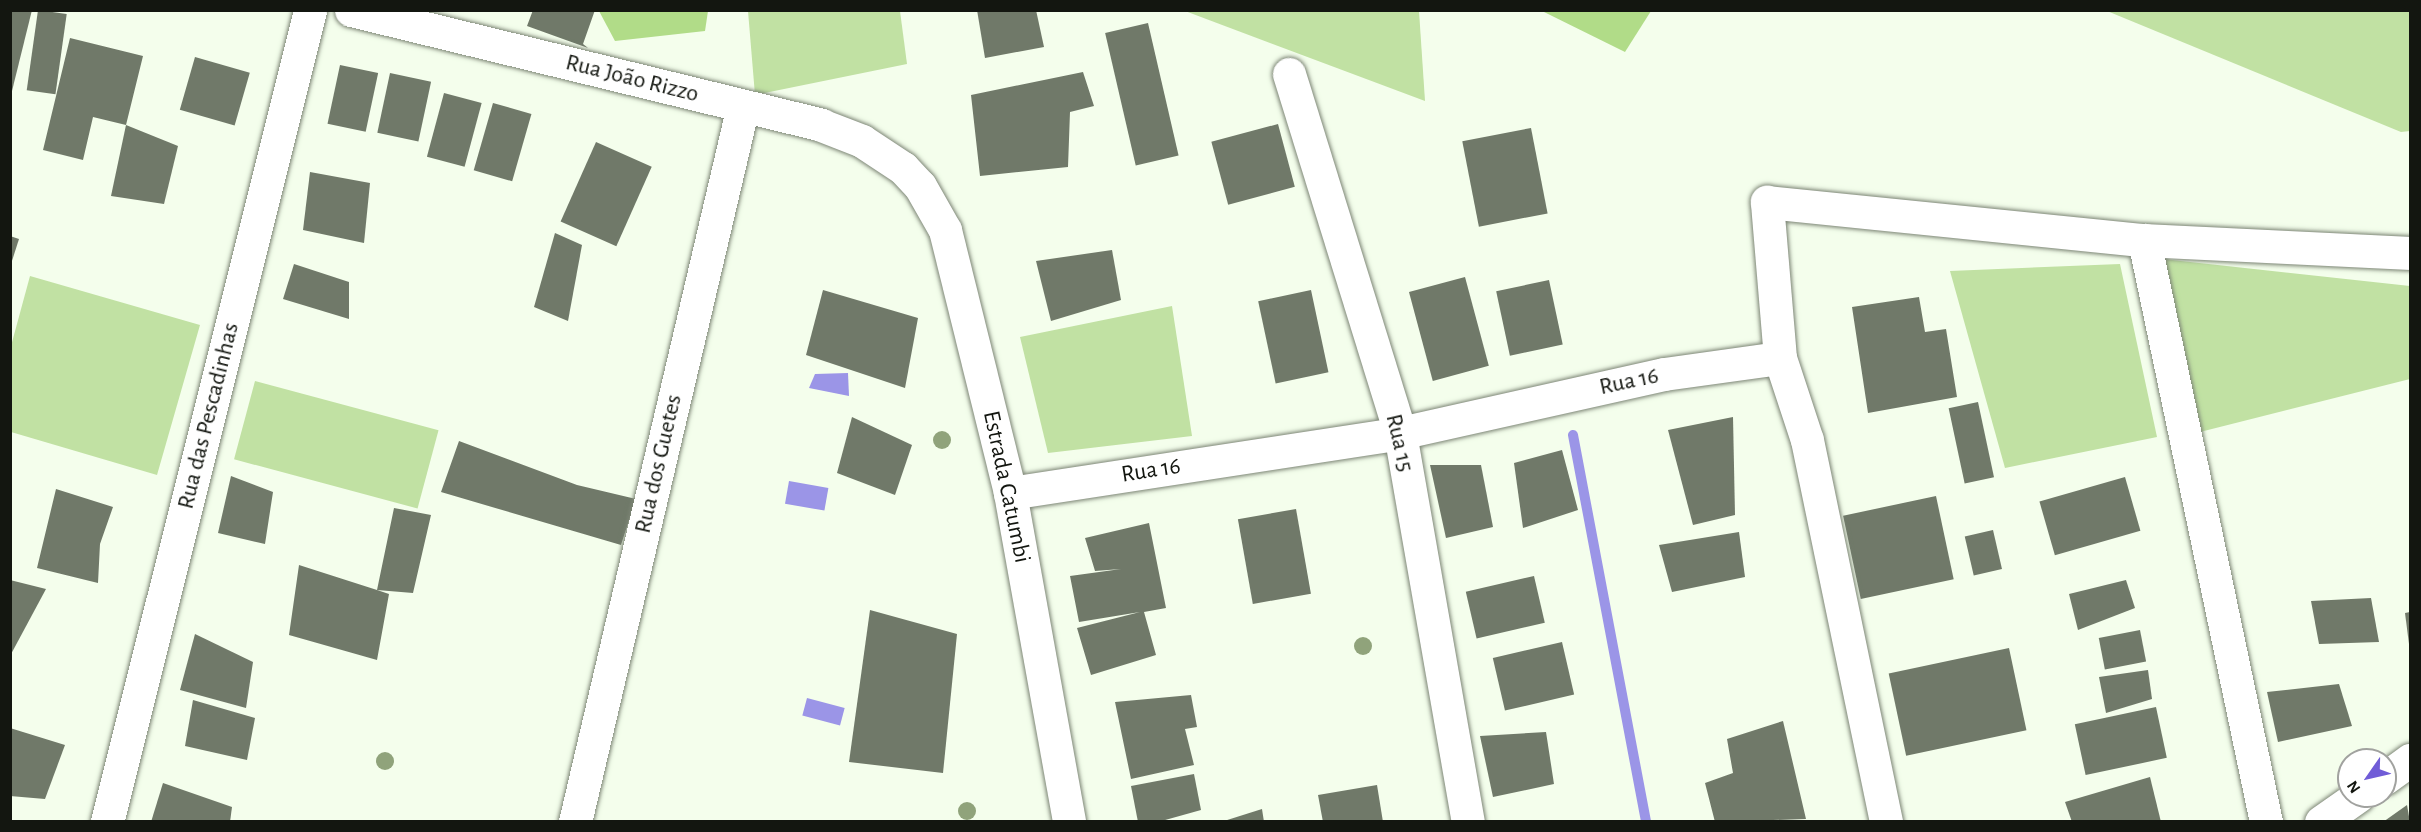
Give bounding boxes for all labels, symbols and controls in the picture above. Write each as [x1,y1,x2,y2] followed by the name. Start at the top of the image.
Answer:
[563,49,701,109] street label: Rua João Rizzo
[172,320,246,512] street label: Rua das Pescadinhas
[1597,362,1661,402] street label: Rua 16
[629,392,689,536] street label: Rua dos Guetes
[976,408,1036,566] street label: Estrada Catumbi
[1378,411,1420,475] street label: Rua 15
[1119,452,1183,490] street label: Rua 16
[2337,748,2397,808] north arrow
[2344,778,2363,796] text: N

